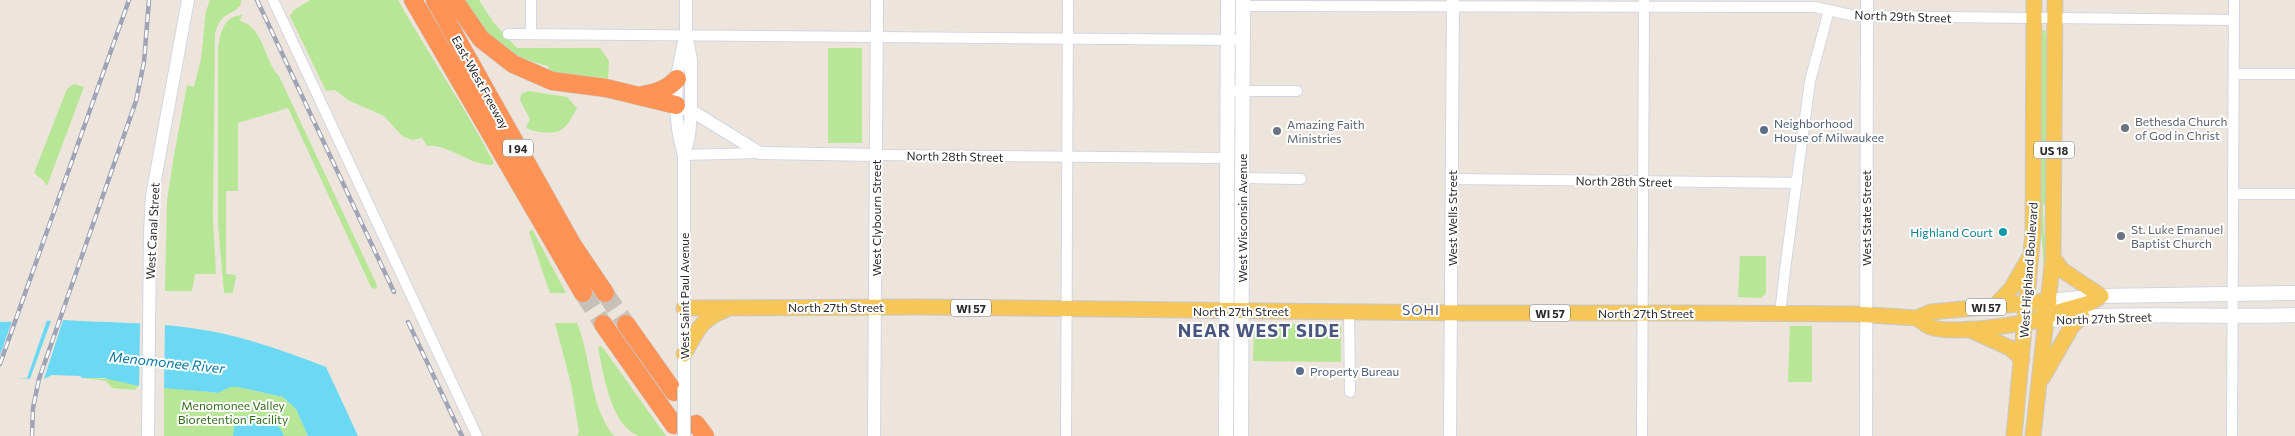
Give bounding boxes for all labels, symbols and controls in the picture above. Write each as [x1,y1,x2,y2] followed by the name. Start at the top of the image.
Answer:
[1854,7,1952,25] street label: North 29th Street
[450,33,512,131] street label: East-West Freeway
[2135,114,2227,142] place label: Bethesda Church of God in Christ
[1774,116,1884,144] place label: Neighborhood House of Milwaukee
[1287,117,1365,145] place label: Amazing Faith Ministries
[2119,122,2131,134] marker: Bethesda Church of God in Christ
[1758,124,1770,136] marker: Neighborhood House of Milwaukee
[1271,125,1283,137] marker: Amazing Faith Ministries
[503,140,533,156] road number: I 94
[2034,142,2074,158] road number: US 18
[906,148,1004,164] street label: North 28th Street
[1235,154,1249,282] street label: West Wisconsin Avenue
[869,160,883,276] street label: West Clybourn Street
[1445,170,1459,266] street label: West Wells Street
[1859,170,1873,266] street label: West State Street
[1575,173,1673,189] street label: North 28th Street
[142,182,162,280] street label: West Canal Street
[2016,202,2040,338] street label: West Highland Boulevard
[2131,222,2223,250] place label: St. Luke Emanuel Baptist Church
[1910,225,1993,239] place label: Highland Court
[1997,226,2009,238] marker: Highland Court
[2115,230,2127,242] marker: St. Luke Emanuel Baptist Church
[677,233,691,359] street label: West Saint Paul Avenue
[1966,298,2006,316] road number: WI 57
[788,300,884,314] street label: North 27th Street
[951,300,991,316] road number: WI 57
[1402,301,1440,318] district label: SOHI
[1193,304,1289,318] street label: North 27th Street
[1530,304,1570,322] road number: WI 57
[1598,306,1694,320] street label: North 27th Street
[2056,309,2152,327] street label: North 27th Street
[1178,319,1340,341] district label: NEAR WEST SIDE
[108,347,226,377] water label: Menomonee River
[1310,364,1399,378] place label: Property Bureau
[1294,365,1306,377] marker: Property Bureau
[178,398,288,426] park label: Menomonee Valley Bioretention Facility

